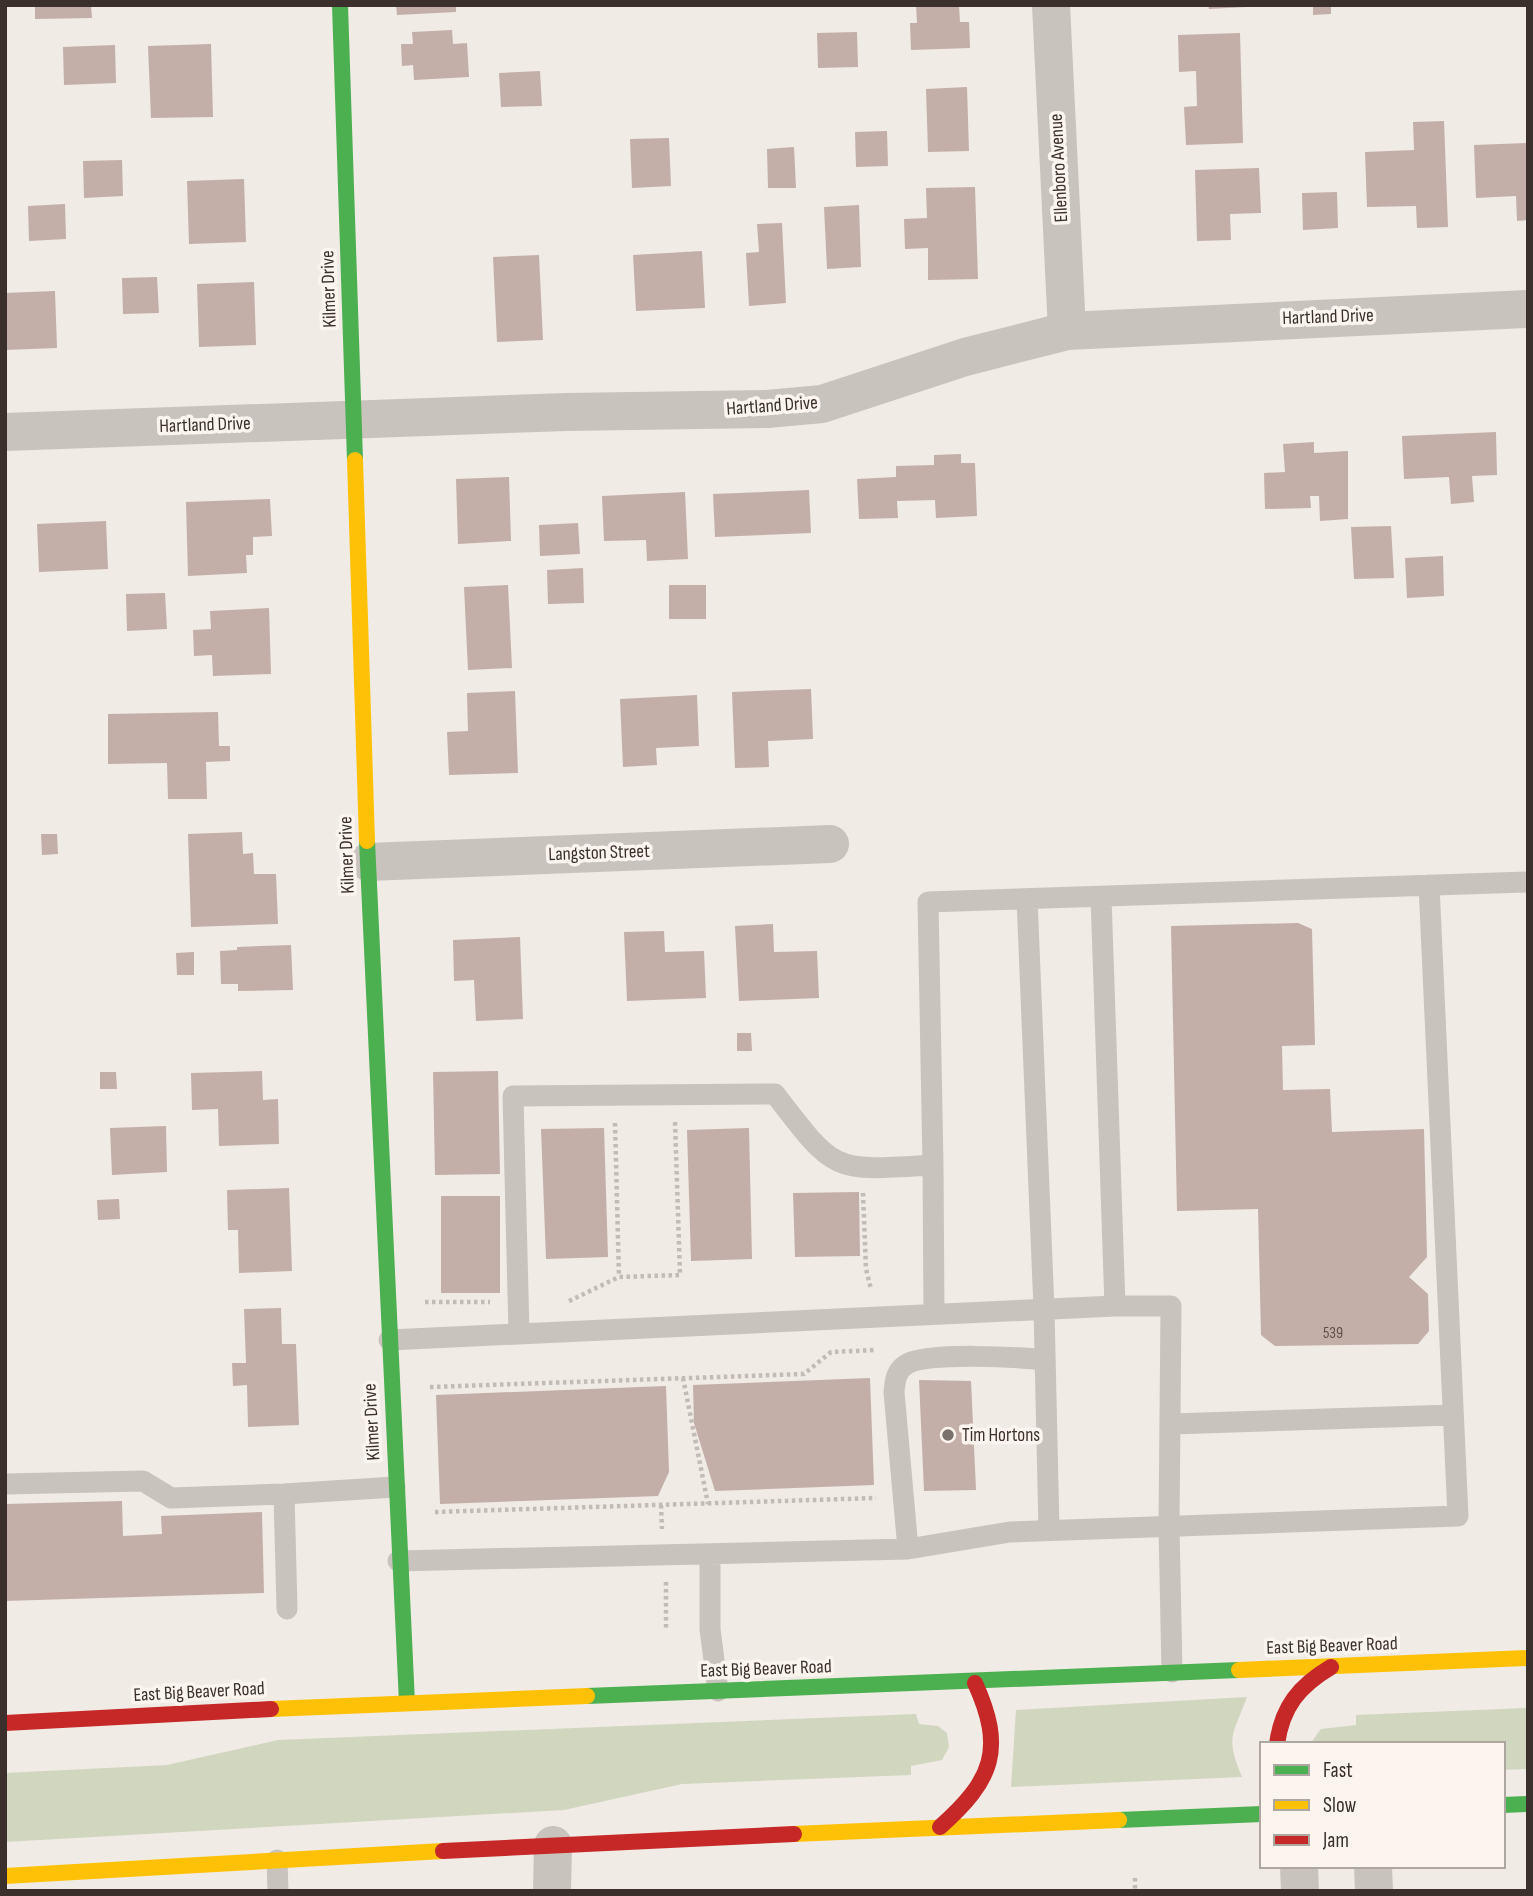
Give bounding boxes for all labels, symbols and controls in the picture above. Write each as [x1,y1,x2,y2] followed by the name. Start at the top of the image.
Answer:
[1045,113,1073,223] street label: Ellenboro Avenue
[316,250,342,328] street label: Kilmer Drive
[1282,304,1374,330] street label: Hartland Drive
[726,391,818,421] street label: Hartland Drive
[159,412,251,438] street label: Hartland Drive
[334,816,360,894] street label: Kilmer Drive
[548,840,650,866] street label: Langston Street
[1323,1324,1343,1343] house number: 539
[358,1383,386,1461] street label: Kilmer Drive
[962,1424,1040,1447] place label: Tim Hortons
[940,1427,956,1443] marker: Tim Hortons
[1266,1632,1398,1660] street label: East Big Beaver Road
[700,1655,832,1683] street label: East Big Beaver Road
[133,1677,265,1707] street label: East Big Beaver Road
[1260,1742,1505,1868] legend
[1323,1758,1353,1783] text: Fast
[1323,1793,1357,1818] text: Slow
[1322,1828,1349,1853] text: Jam

